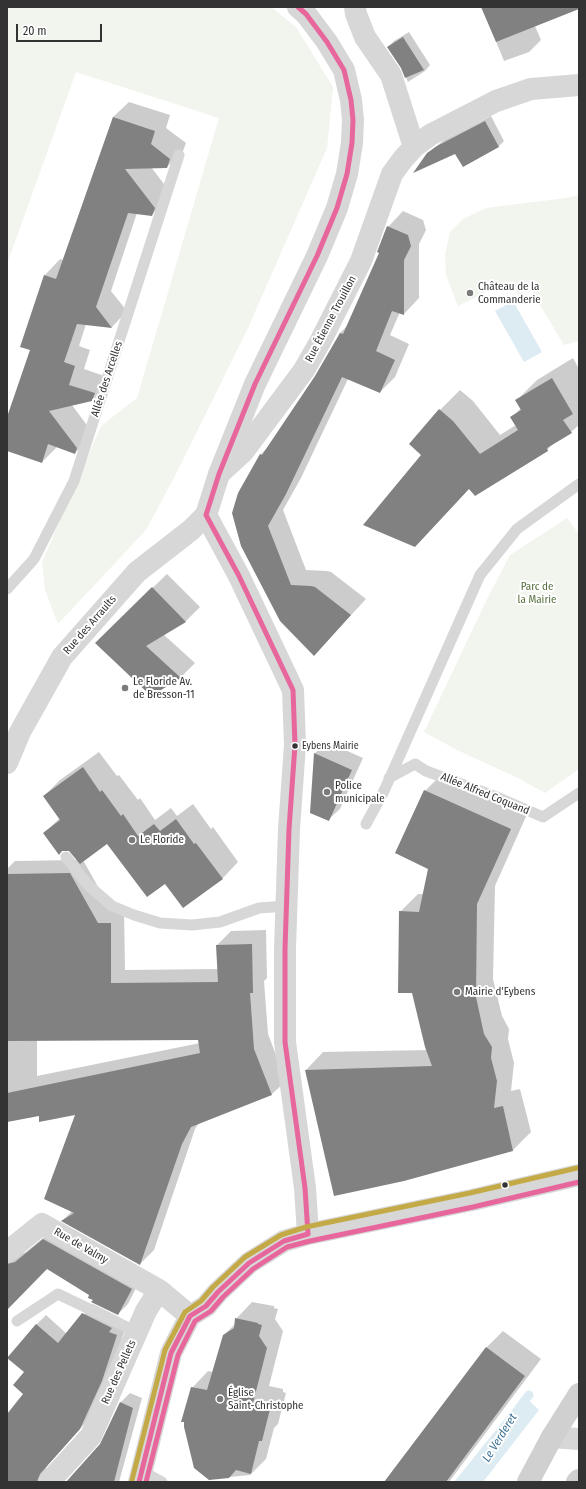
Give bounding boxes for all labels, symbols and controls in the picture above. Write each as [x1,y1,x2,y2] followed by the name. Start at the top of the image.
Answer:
[18,16,104,42] scale bar
[23,24,47,38] text: 20 m
[303,273,359,365] street label: Rue Étienne Trouillon
[478,280,541,306] place label: Château de la Commanderie
[465,288,475,298] marker: Château de la Commanderie
[89,340,125,418] street label: Allée des Arcelles
[518,580,556,606] park label: Parc de la Mairie
[61,593,119,657] street label: Rue des Arraults
[133,675,194,701] place label: Le Floride Av. de Bresson-11
[120,683,130,693] marker: Le Floride Av. de Bresson-11
[302,740,359,752] place label: Eybens Mairie
[290,741,300,751] marker: Eybens Mairie
[439,770,531,818] street label: Allée Alfred Coquand
[335,779,385,805] place label: Police municipale
[322,787,332,797] marker: Police municipale
[140,833,184,847] place label: Le Floride
[127,835,137,845] marker: Le Floride
[465,985,535,999] place label: Mairie d'Eybens
[452,987,462,997] marker: Mairie d'Eybens
[500,1180,510,1190] unlabelled marker
[52,1225,110,1267] street label: Rue de Valmy
[99,1338,139,1406] street label: Rue des Pellets
[228,1386,304,1412] place label: Église Saint-Christophe
[215,1394,225,1404] marker: Église Saint-Christophe
[480,1411,520,1465] water label: Le Verderet

